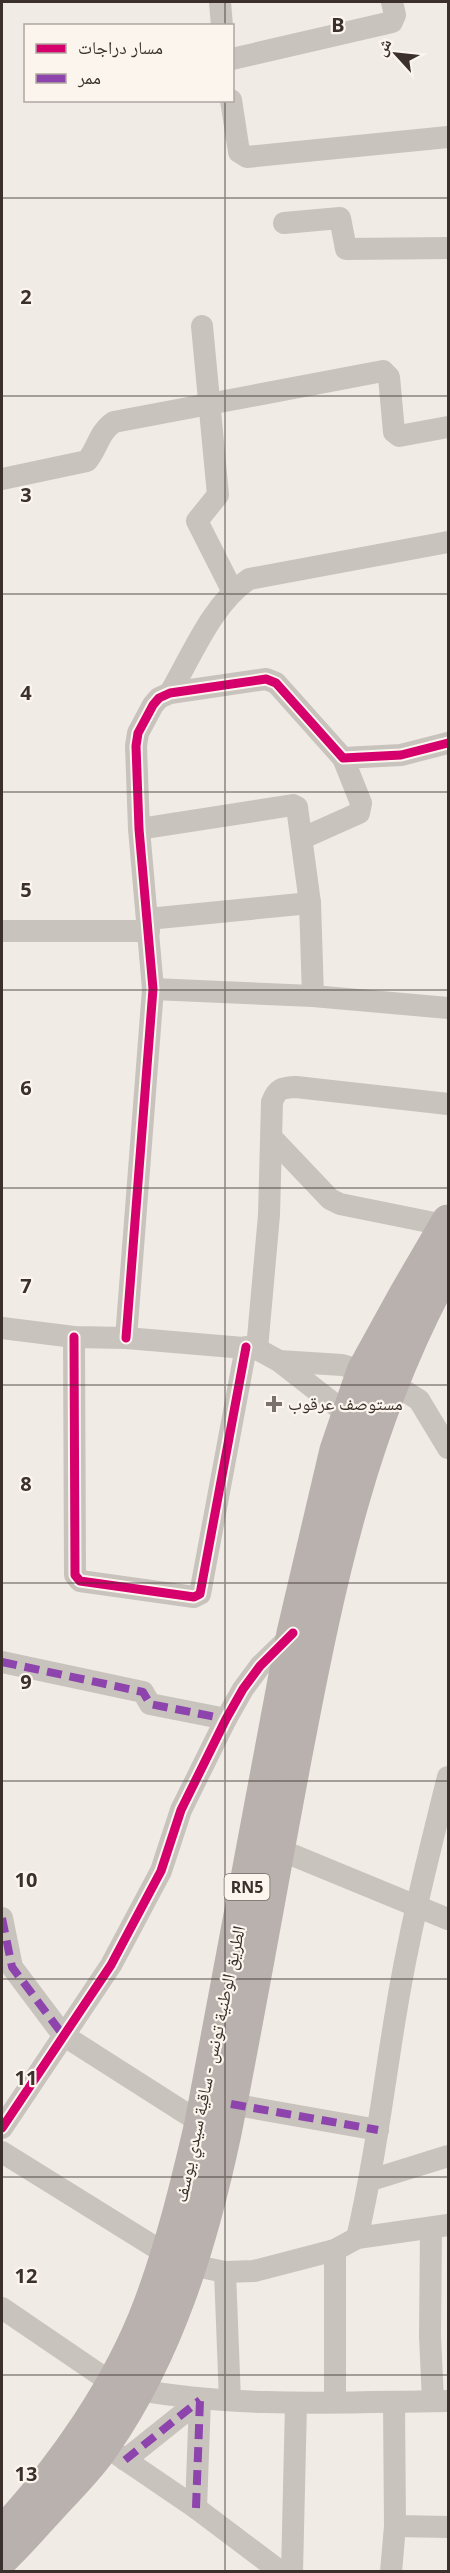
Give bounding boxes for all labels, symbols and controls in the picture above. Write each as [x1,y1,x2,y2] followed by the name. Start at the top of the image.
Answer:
[331,11,345,38] text: B
[24,24,234,102] legend
[366,24,426,84] north arrow
[78,35,163,59] text: مسار دراجات
[369,35,396,60] text: ش
[77,65,101,89] text: ممر
[20,283,32,310] text: 2
[20,481,32,508] text: 3
[20,679,32,706] text: 4
[20,876,32,903] text: 5
[20,1074,32,1101] text: 6
[20,1272,32,1299] text: 7
[288,1391,403,1415] place label: مستوصف عرقوب
[265,1395,283,1413] marker: مستوصف عرقوب
[20,1470,32,1497] text: 8
[20,1668,32,1695] text: 9
[15,1866,37,1893] text: 10
[224,1874,270,1900] road number: RN5
[168,1923,254,2205] street label: الطريق الوطنية تونس - ساقية سيدي يوسف
[15,2064,37,2091] text: 11
[15,2262,37,2289] text: 12
[15,2460,37,2487] text: 13

